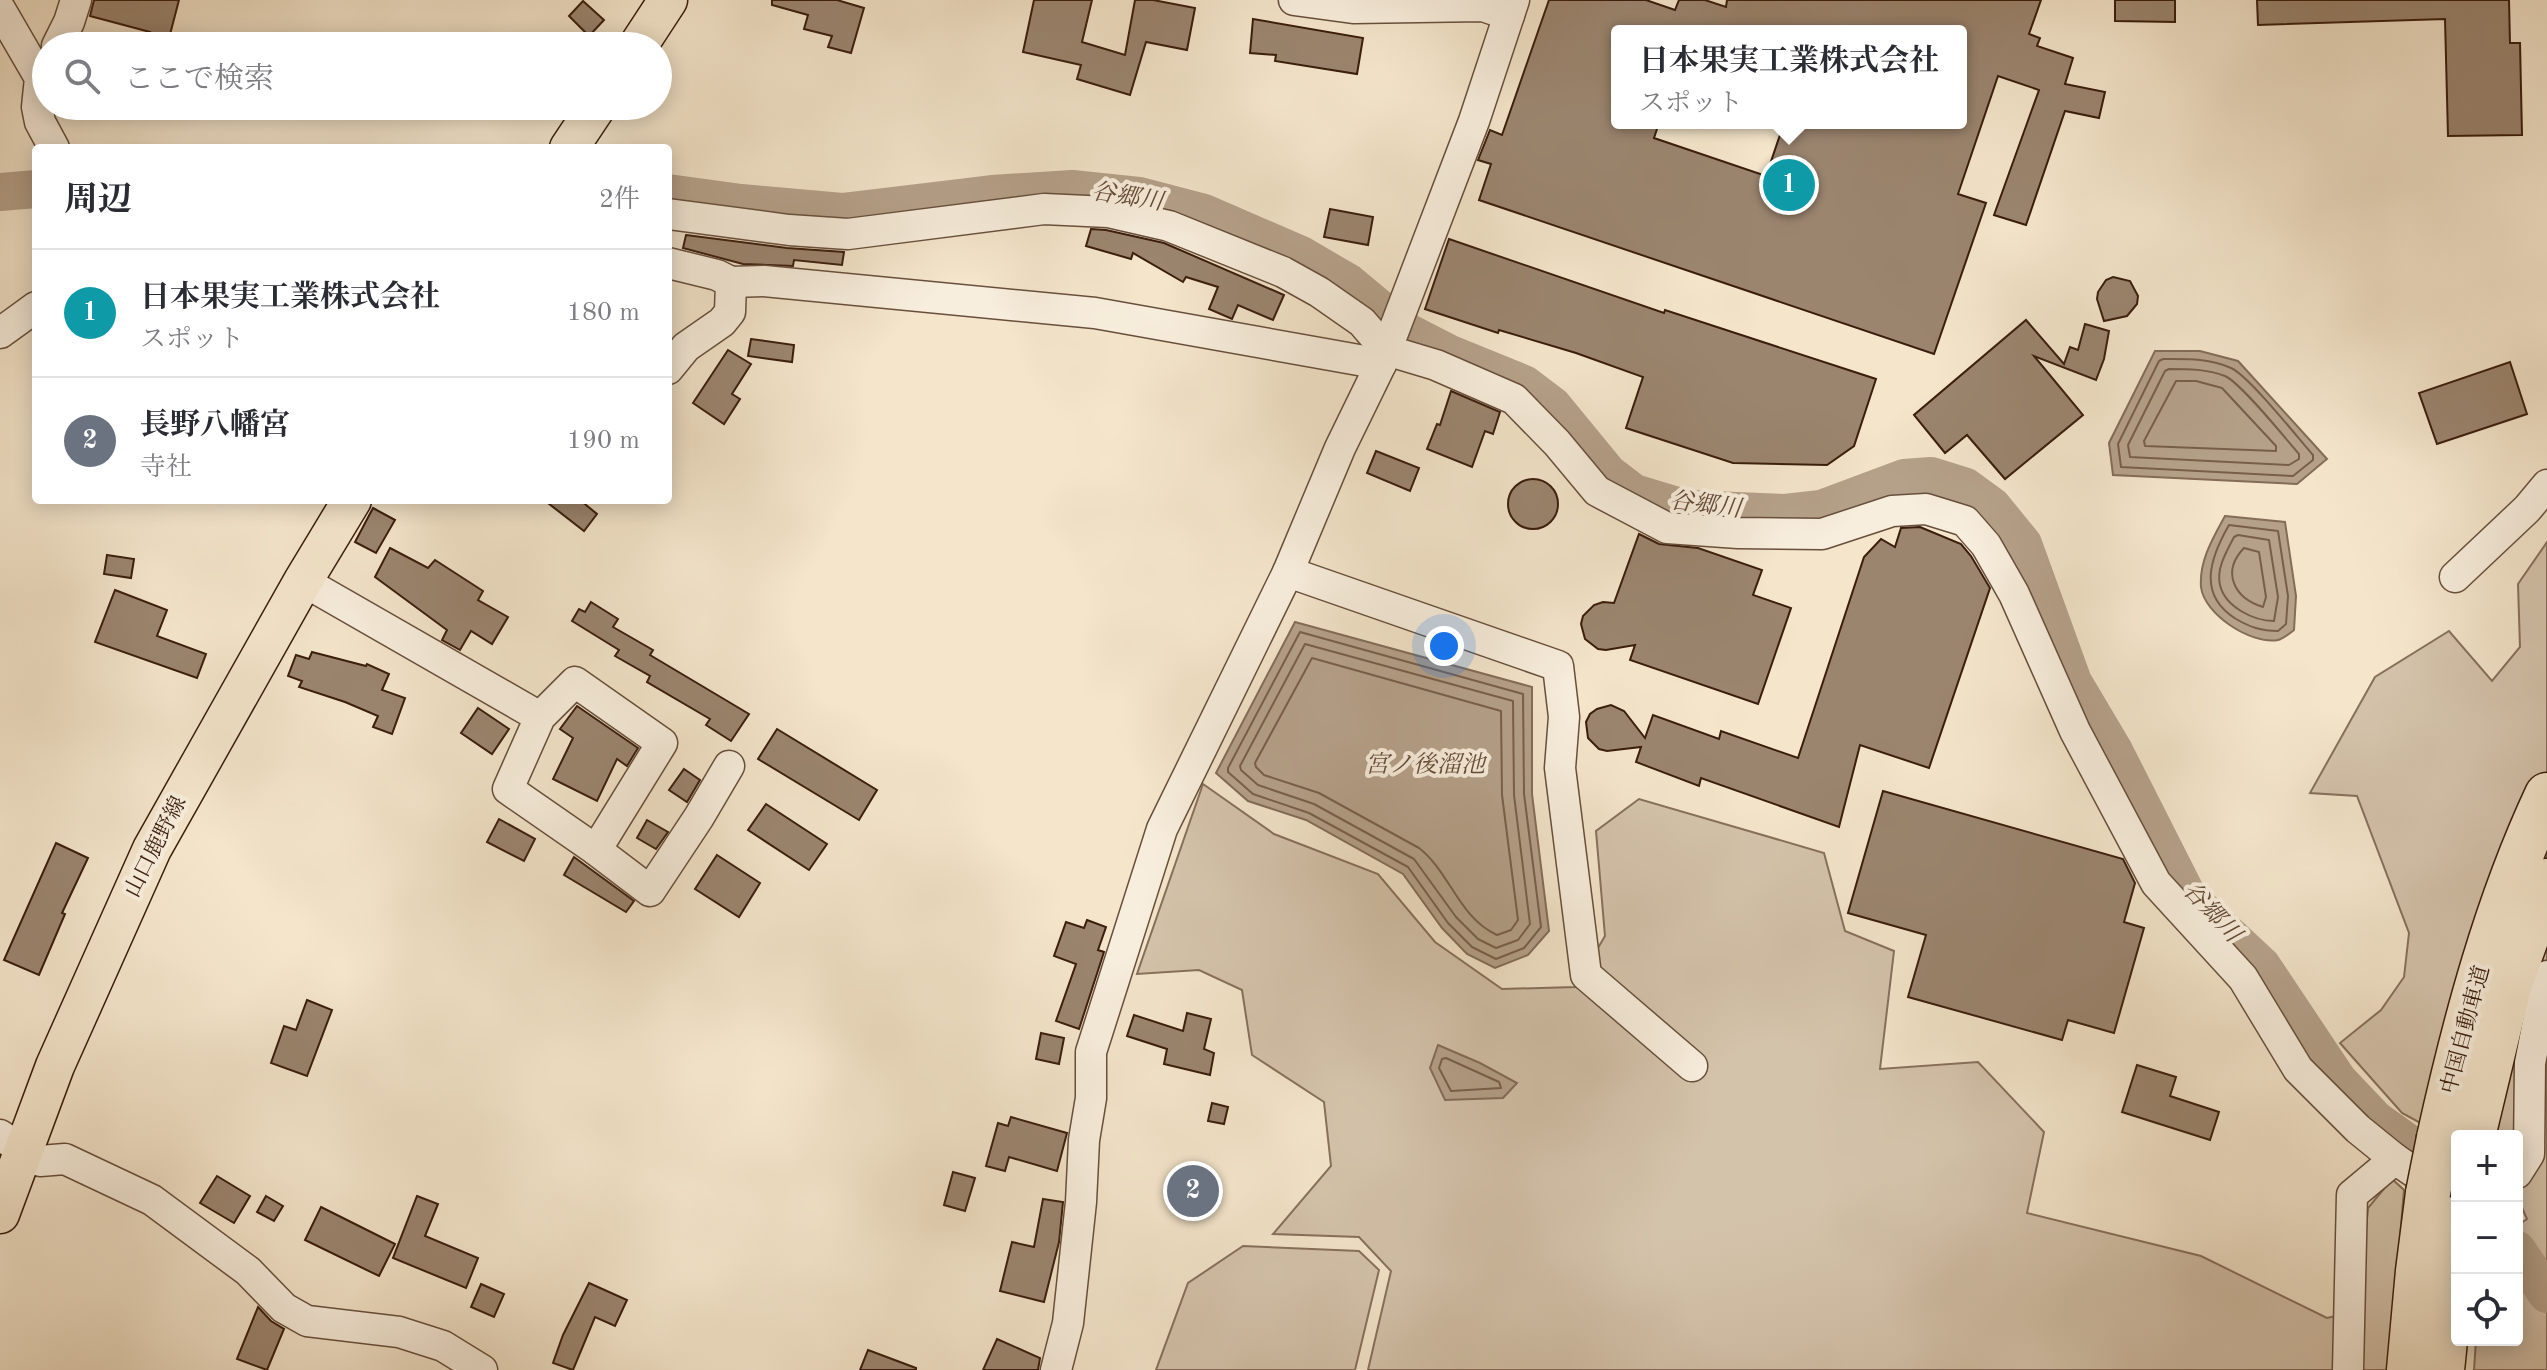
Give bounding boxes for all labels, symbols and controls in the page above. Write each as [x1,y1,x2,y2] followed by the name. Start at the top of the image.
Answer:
[1611,25,1967,129] popup
[32,32,672,120] search box
[1639,47,1939,77] text: 日本果実工業株式会社
[60,54,104,98] icon: search
[124,65,274,95] text: ここで検索
[1639,91,1743,117] text: スポット
[1763,155,1815,215] pin: 1
[1090,178,1168,216] water label: 谷郷川
[64,184,132,218] text: 周辺
[599,187,640,213] text: 2件
[140,283,440,313] text: 日本果実工業株式会社
[82,300,98,326] text: 1
[567,300,640,326] text: 180 m
[140,327,244,353] text: スポット
[140,411,290,441] text: 長野八幡宮
[82,428,98,454] text: 2
[567,428,640,454] text: 190 m
[140,455,192,481] text: 寺社
[1668,487,1746,523] water label: 谷郷川
[1424,626,1464,666] your location
[1365,751,1488,778] water label: 宮ノ後溜池
[119,792,191,901] street label: 山口鹿野線
[2178,876,2249,950] water label: 谷郷川
[2436,963,2494,1097] street label: 中国自動車道
[2451,1130,2523,1346] map controls
[2451,1130,2523,1202] button: +
[1167,1161,1219,1221] pin: 2
[2451,1202,2523,1274] button: −
[2451,1274,2523,1346] button: locate

